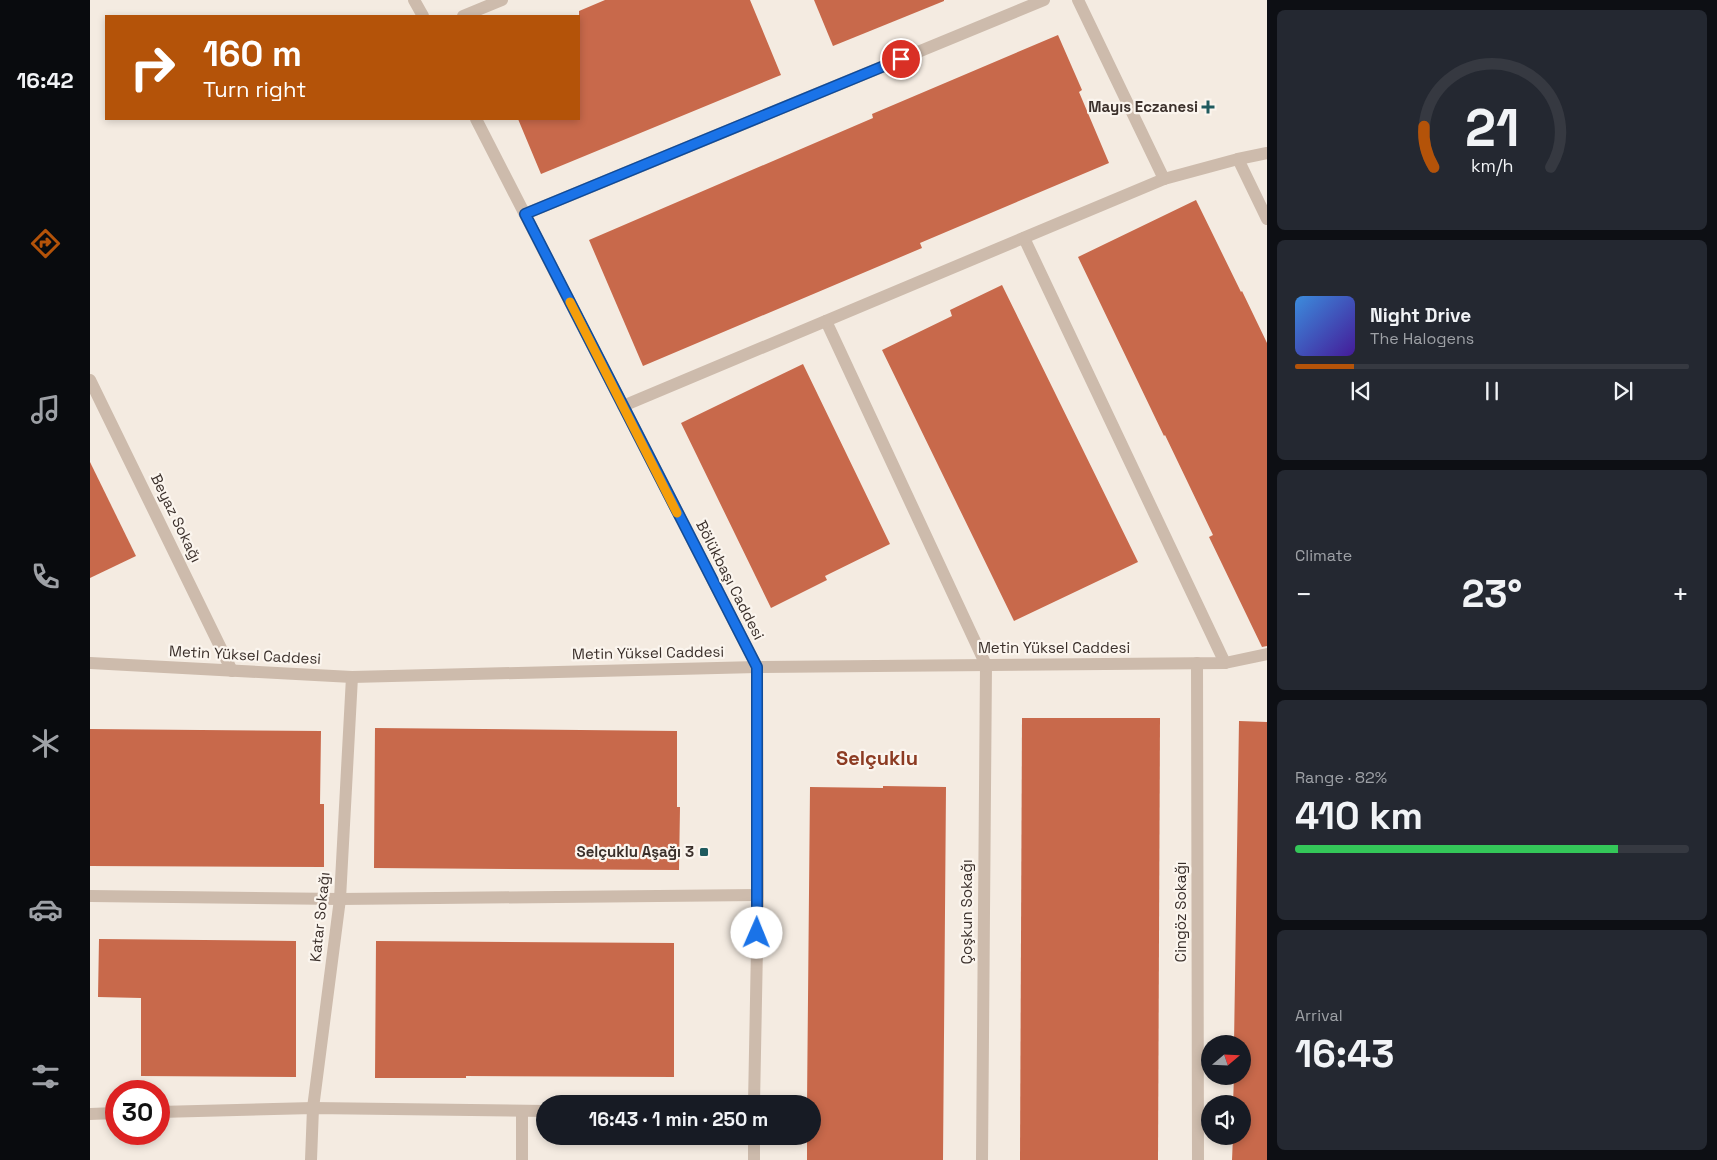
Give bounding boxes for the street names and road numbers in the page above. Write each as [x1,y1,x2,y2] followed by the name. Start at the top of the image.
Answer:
[147,470,206,565] street label: Beyaz Sokağı
[692,517,769,643] street label: Bölükbaşı Caddesi
[978,638,1130,657] street label: Metin Yüksel Caddesi
[169,641,322,668] street label: Metin Yüksel Caddesi
[572,642,724,663] street label: Metin Yüksel Caddesi
[957,859,976,965] street label: Çoşkun Sokağı
[1171,862,1190,962] street label: Cingöz Sokağı
[305,871,334,963] street label: Katar Sokağı

